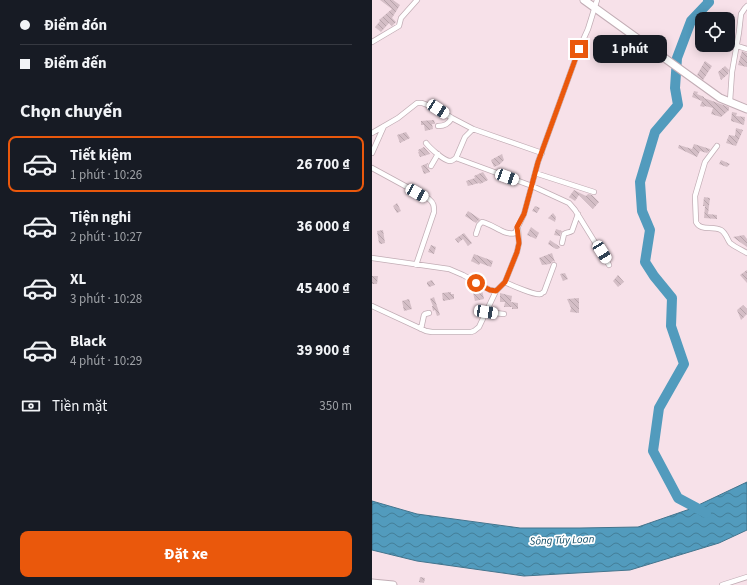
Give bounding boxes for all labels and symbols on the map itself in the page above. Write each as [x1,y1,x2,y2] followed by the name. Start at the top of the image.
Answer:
[593,35,667,63] callout: 1 phút
[570,40,588,58] route end
[425,97,451,121] car
[494,167,520,187] car
[404,182,430,204] car
[591,239,613,265] car
[467,274,485,292] route start
[473,304,499,320] car
[529,531,595,549] water label: Sông Túy Loan

